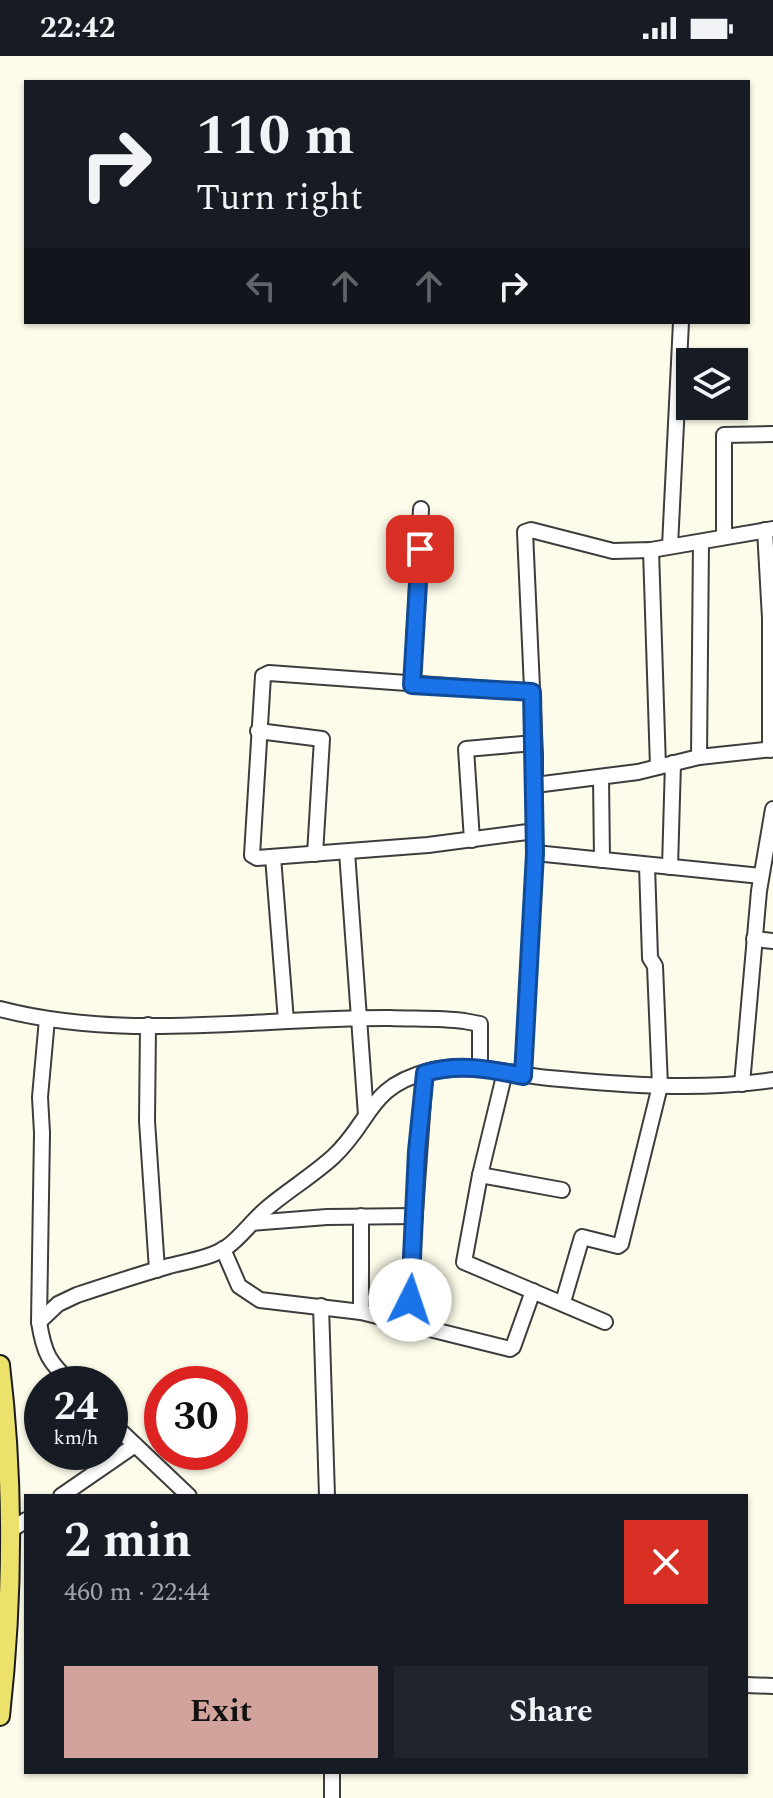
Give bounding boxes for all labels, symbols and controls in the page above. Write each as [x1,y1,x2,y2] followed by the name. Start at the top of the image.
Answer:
[40,5,115,51] text: 22:42
[196,94,355,179] text: 110 m
[64,112,168,216] icon: right
[196,171,363,226] text: Turn right
[239,264,283,308] icon: left
[323,264,367,308] icon: ahead
[407,264,451,308] icon: ahead
[491,264,535,308] icon: right
[676,348,748,420] map controls
[676,348,748,420] button: layers
[386,515,454,583] pin
[398,527,442,571] icon: arrive
[368,1258,452,1342] position arrow
[144,1366,248,1470] speed limit sign: 30
[54,1377,98,1438] text: 24
[54,1423,99,1453] text: km/h
[64,1505,192,1578] text: 2 min
[624,1520,708,1604] button: close
[64,1572,210,1612] text: 460 m · 22:44
[64,1666,378,1758] button: Exit
[394,1666,708,1758] button: Share

